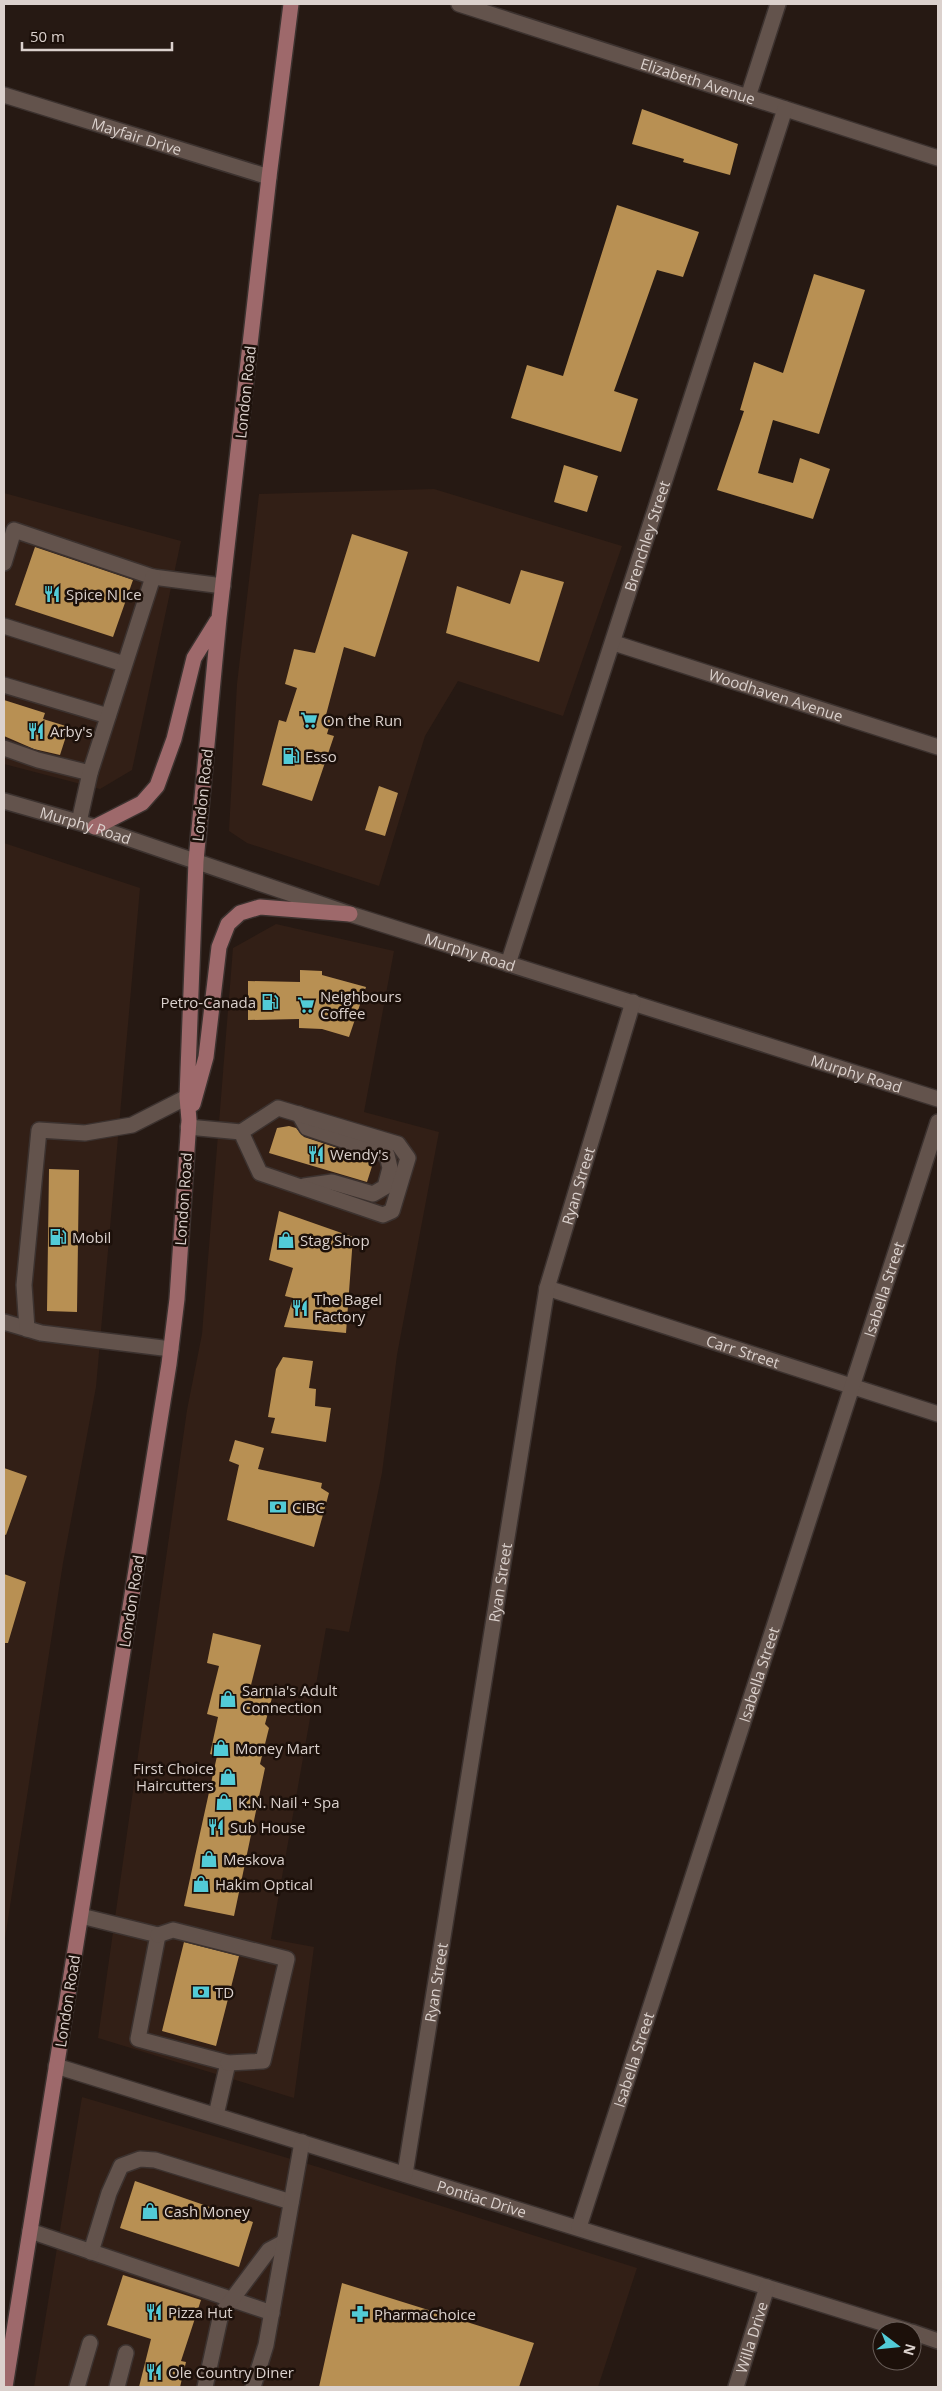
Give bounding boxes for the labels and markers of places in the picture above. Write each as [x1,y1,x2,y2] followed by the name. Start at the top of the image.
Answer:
[42,584,62,604] restaurant icon: Spice N Ice
[66,584,142,604] place label: Spice N Ice
[299,710,319,730] supermarket icon: On the Run
[323,710,402,730] place label: On the Run
[26,721,46,741] restaurant icon: Arby's
[50,721,93,741] place label: Arby's
[281,746,301,766] fuel station icon: Esso
[305,746,337,766] place label: Esso
[320,986,402,1023] place label: Neighbours Coffee
[160,992,256,1012] place label: Petro-Canada
[260,992,280,1012] fuel station icon: Petro-Canada
[296,995,316,1015] supermarket icon: Neighbours Coffee
[306,1144,326,1164] restaurant icon: Wendy's
[330,1144,389,1164] place label: Wendy's
[48,1227,68,1247] fuel station icon: Mobil
[72,1227,111,1247] place label: Mobil
[276,1230,296,1250] shop icon: Stag Shop
[300,1230,370,1250] place label: Stag Shop
[314,1289,382,1326] place label: The Bagel Factory
[290,1298,310,1318] restaurant icon: The Bagel Factory
[268,1497,288,1517] bank icon: CIBC
[292,1497,325,1517] place label: CIBC
[242,1680,337,1717] place label: Sarnia's Adult Connection
[218,1689,238,1709] shop icon: Sarnia's Adult Connection
[211,1738,231,1758] shop icon: Money Mart
[235,1738,320,1758] place label: Money Mart
[133,1758,214,1795] place label: First Choice Haircutters
[218,1767,238,1787] shop icon: First Choice Haircutters
[214,1792,234,1812] shop icon: K.N. Nail + Spa
[238,1792,340,1812] place label: K.N. Nail + Spa
[206,1817,226,1837] restaurant icon: Sub House
[230,1817,305,1837] place label: Sub House
[199,1849,219,1869] shop icon: Meskova
[223,1849,285,1869] place label: Meskova
[191,1874,211,1894] shop icon: Hakim Optical
[215,1874,313,1894] place label: Hakim Optical
[191,1982,211,2002] bank icon: TD
[215,1982,234,2002] place label: TD
[140,2201,160,2221] shop icon: Cash Money
[164,2201,250,2221] place label: Cash Money
[144,2302,164,2322] restaurant icon: Pizza Hut
[168,2302,233,2322] place label: Pizza Hut
[350,2304,370,2324] pharmacy icon: PharmaChoice
[374,2304,476,2324] place label: PharmaChoice
[144,2362,164,2382] restaurant icon: Ole Country Diner
[168,2362,294,2382] place label: Ole Country Diner

